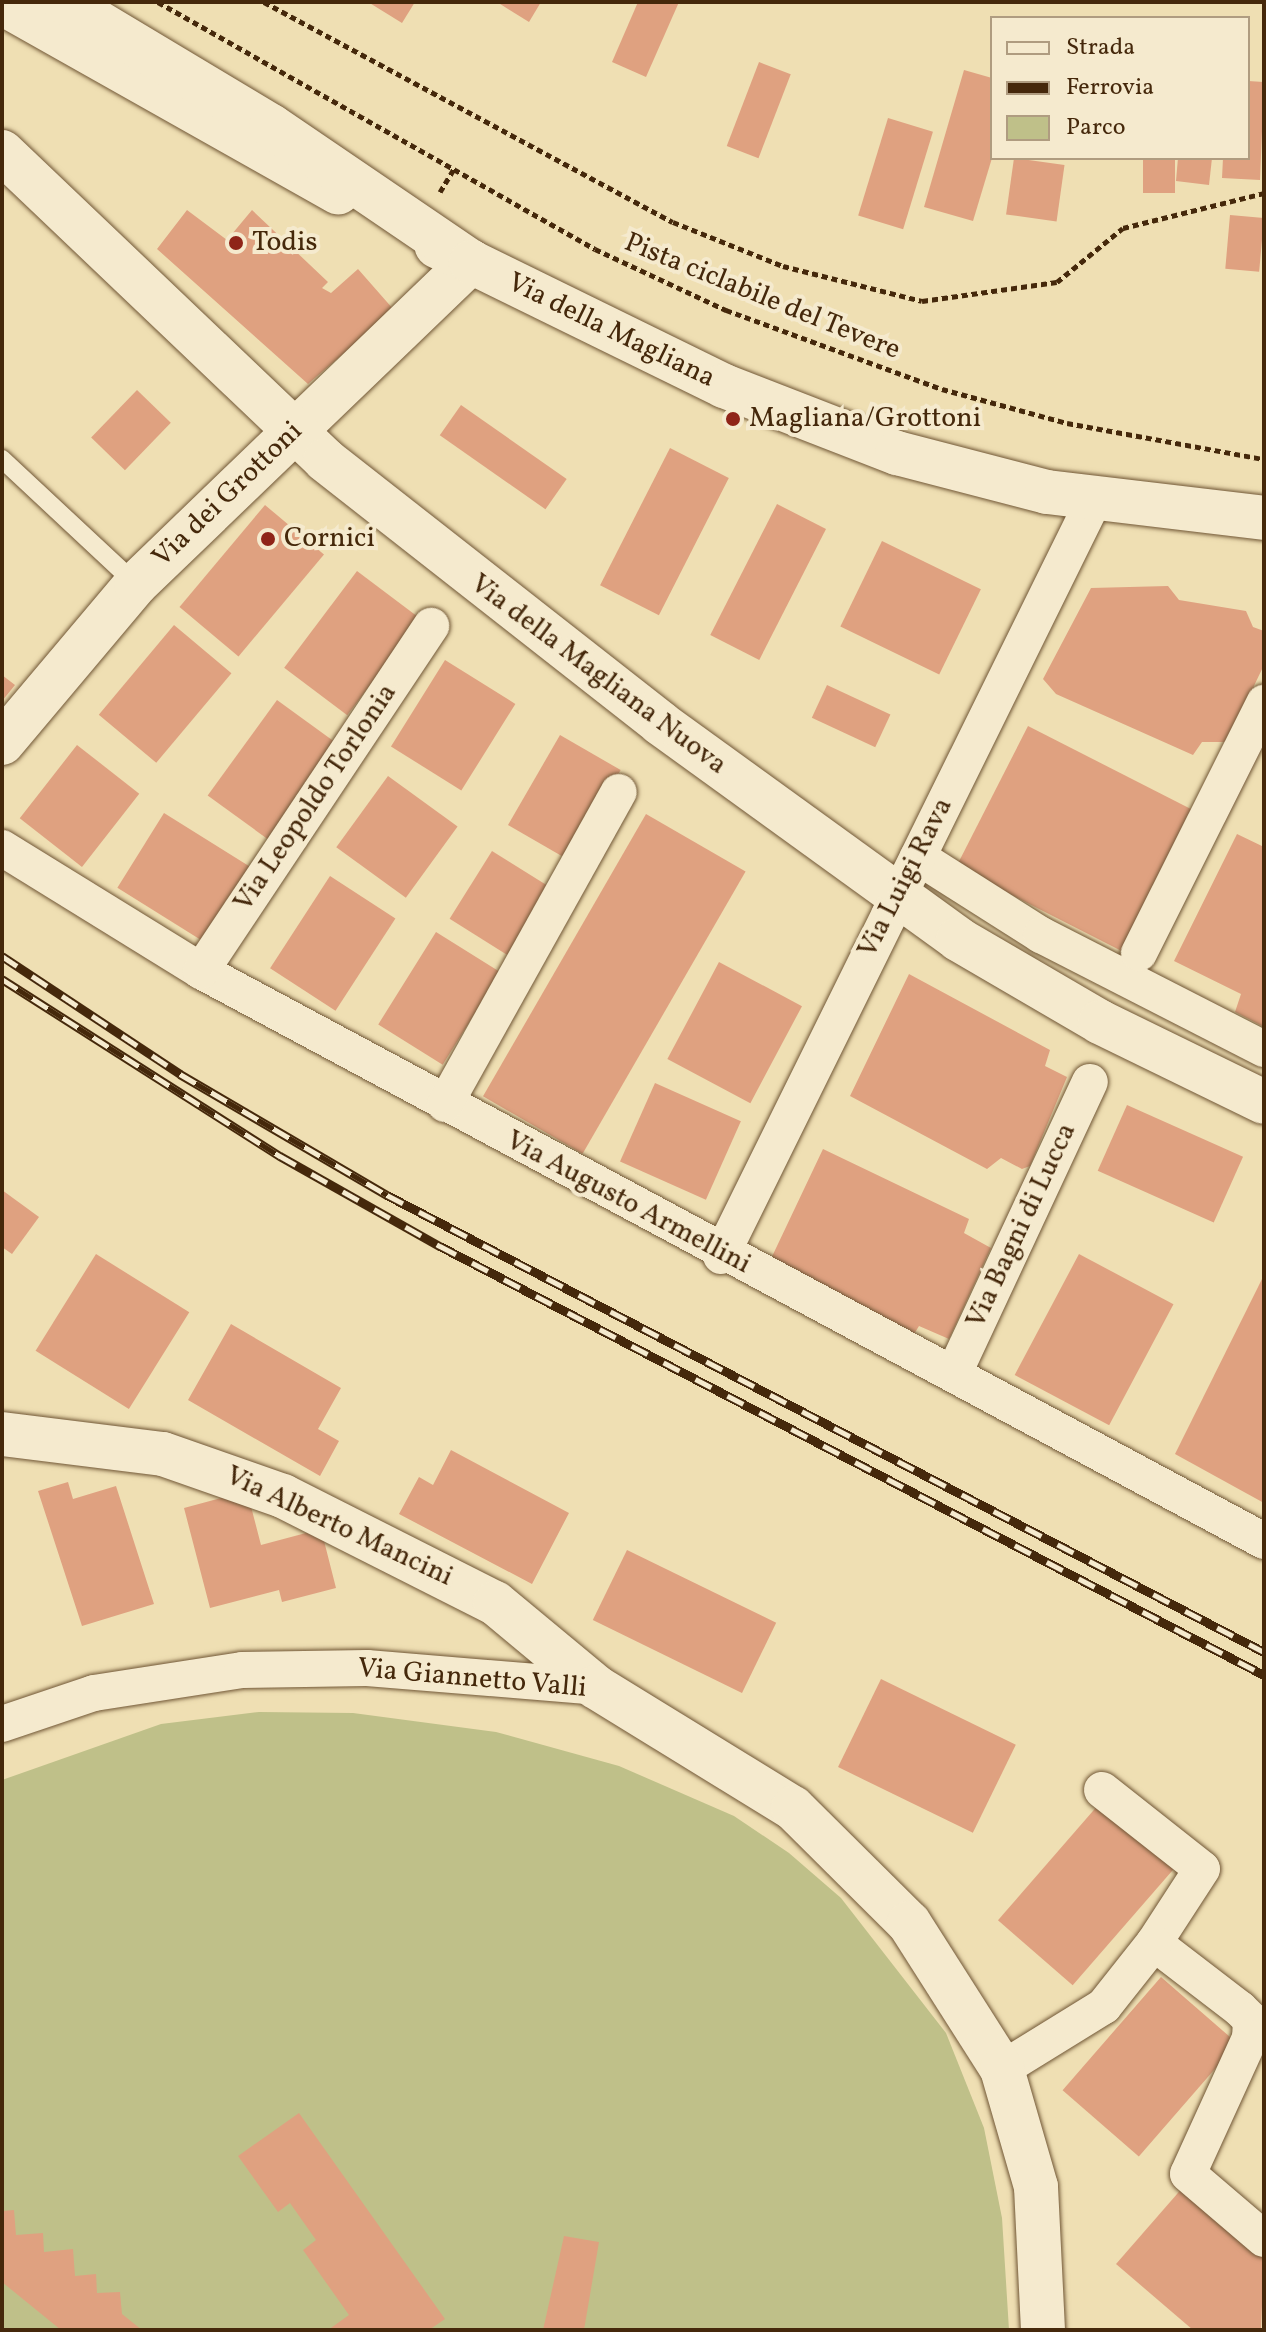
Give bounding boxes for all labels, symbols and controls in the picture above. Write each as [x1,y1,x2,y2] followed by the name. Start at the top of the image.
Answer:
[990,16,1250,160] legend
[1066,31,1135,65] text: Strada
[1066,71,1154,105] text: Ferrovia
[1066,111,1125,145] text: Parco
[252,226,318,260] place label: Todis
[619,226,905,368] street label: Pista ciclabile del Tevere
[227,234,245,252] marker: Todis
[502,266,720,396] street label: Via della Magliana
[749,402,981,436] place label: Magliana/Grottoni
[724,410,742,428] marker: Magliana/Grottoni
[146,415,310,575] street label: Via dei Grottoni
[284,522,375,556] place label: Cornici
[259,530,277,548] marker: Cornici
[463,568,733,782] street label: Via della Magliana Nuova
[227,677,405,919] street label: Via Leopoldo Torlonia
[851,792,961,964] street label: Via Luigi Rava
[960,1118,1084,1334] street label: Via Bagni di Lucca
[500,1124,756,1282] street label: Via Augusto Armellini
[220,1460,458,1594] street label: Via Alberto Mancini
[356,1652,588,1706] street label: Via Giannetto Valli

